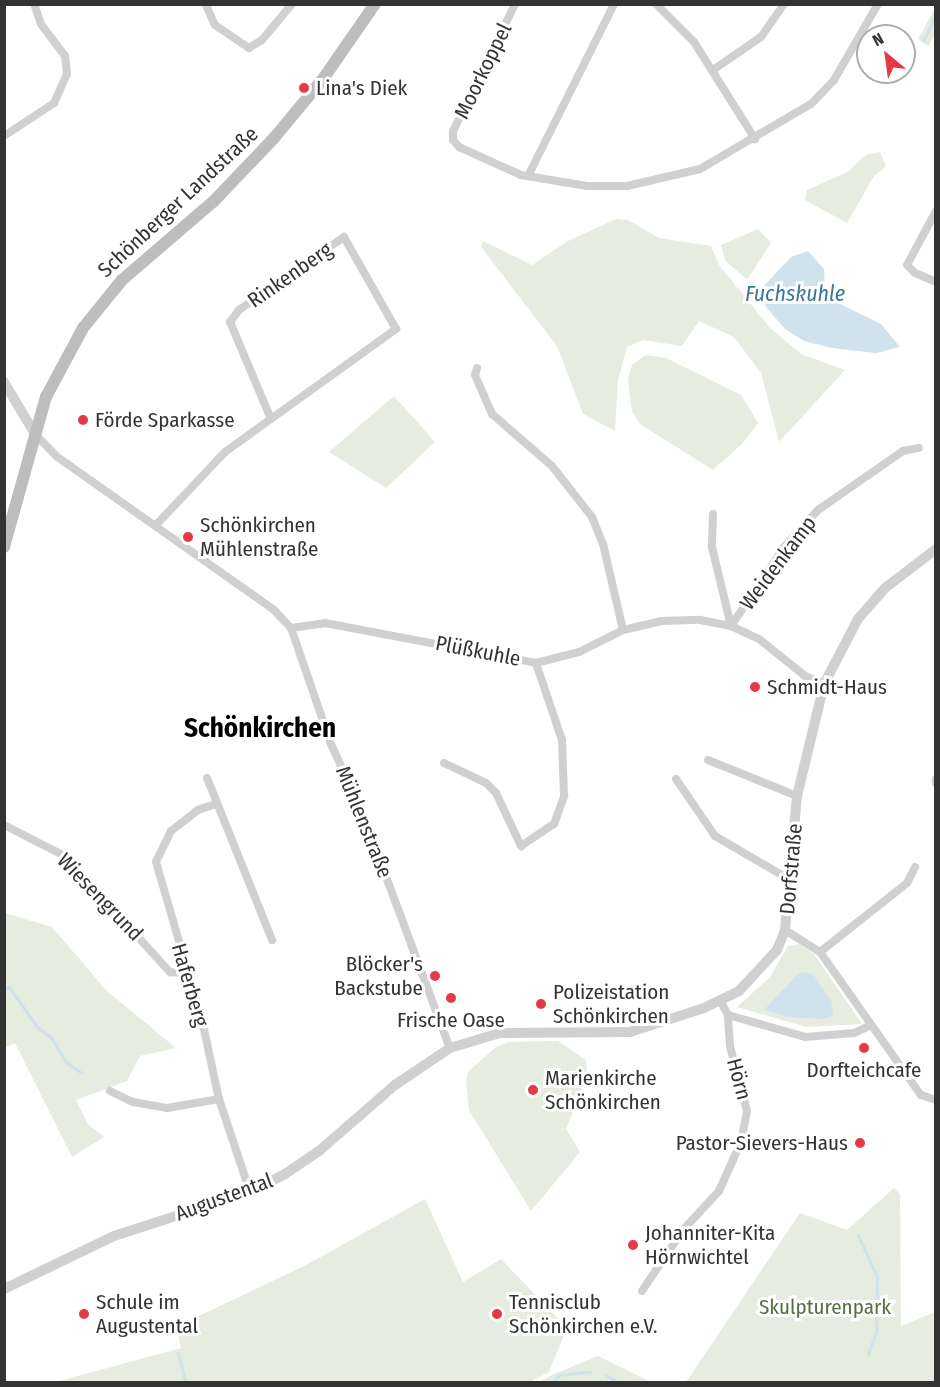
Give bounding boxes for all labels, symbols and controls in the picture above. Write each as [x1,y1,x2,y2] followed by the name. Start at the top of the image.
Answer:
[449,19,517,123] street label: Moorkoppel
[856,24,916,84] north arrow
[869,29,887,50] text: N
[316,75,407,101] place label: Lina's Diek
[297,81,311,95] marker: Lina's Diek
[93,121,263,283] street label: Schönberger Landstraße
[243,237,337,313] street label: Rinkenberg
[745,281,845,307] water label: Fuchskuhle
[95,407,235,433] place label: Förde Sparkasse
[76,413,90,427] marker: Förde Sparkasse
[735,511,821,615] street label: Weidenkamp
[200,512,318,562] place label: Schönkirchen Mühlenstraße
[181,530,195,544] marker: Schönkirchen Mühlenstraße
[433,630,523,672] street label: Plüßkuhle
[767,674,887,700] place label: Schmidt-Haus
[748,680,762,694] marker: Schmidt-Haus
[184,713,336,745] district label: Schönkirchen
[330,762,398,882] street label: Mühlenstraße
[774,822,808,916] street label: Dorfstraße
[52,848,148,946] street label: Wiesengrund
[166,940,214,1030] street label: Haferberg
[334,951,423,1001] place label: Blöcker's Backstube
[428,969,442,983] marker: Blöcker's Backstube
[553,979,669,1029] place label: Polizeistation Schönkirchen
[444,991,458,1005] marker: Frische Oase
[534,997,548,1011] marker: Polizeistation Schönkirchen
[397,1007,505,1033] place label: Frische Oase
[857,1041,871,1055] marker: Dorfteichcafe
[721,1055,757,1103] street label: Hörn
[807,1057,921,1083] place label: Dorfteichcafe
[545,1065,661,1115] place label: Marienkirche Schönkirchen
[526,1083,540,1097] marker: Marienkirche Schönkirchen
[676,1130,848,1156] place label: Pastor-Sievers-Haus
[853,1136,867,1150] marker: Pastor-Sievers-Haus
[172,1168,276,1226] street label: Augustental
[645,1220,775,1270] place label: Johanniter-Kita Hörnwichtel
[626,1238,640,1252] marker: Johanniter-Kita Hörnwichtel
[96,1289,198,1339] place label: Schule im Augustental
[509,1289,657,1339] place label: Tennisclub Schönkirchen e.V.
[759,1294,891,1320] park label: Skulpturenpark
[77,1307,91,1321] marker: Schule im Augustental
[490,1307,504,1321] marker: Tennisclub Schönkirchen e.V.

